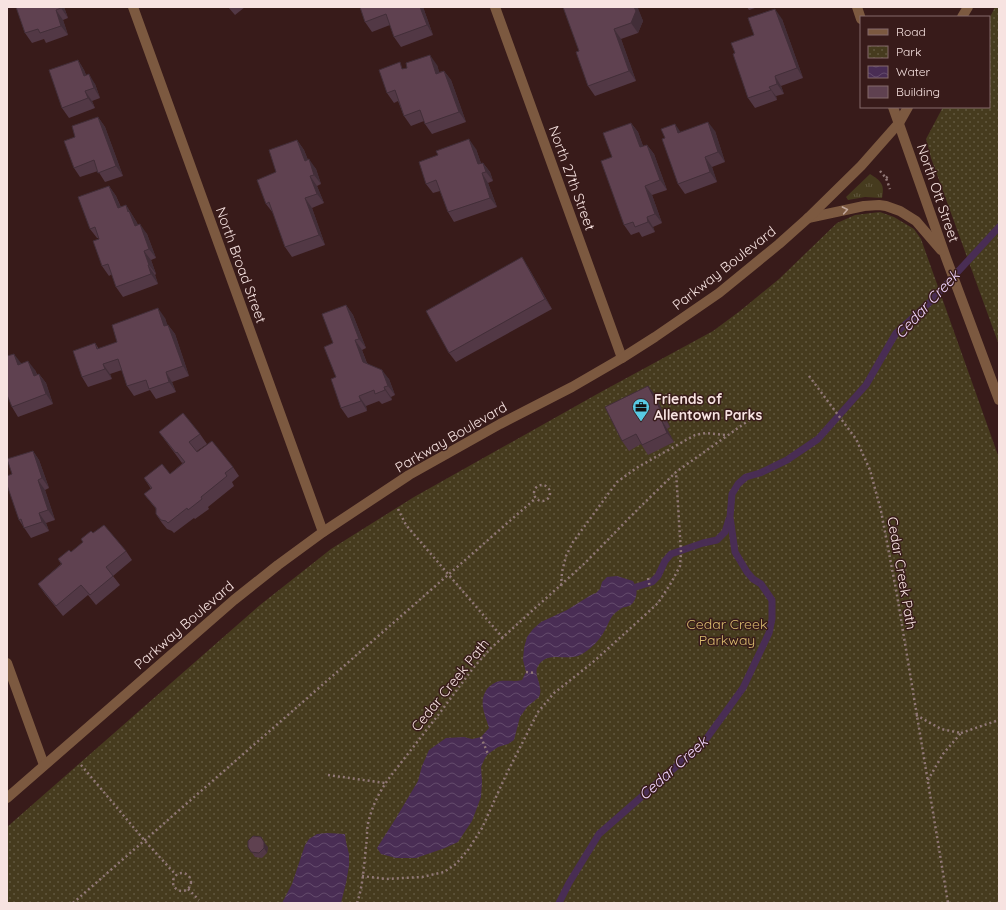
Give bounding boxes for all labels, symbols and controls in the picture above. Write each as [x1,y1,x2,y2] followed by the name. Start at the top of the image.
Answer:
[860,16,990,108] legend
[896,24,926,39] text: Road
[896,44,921,59] text: Park
[896,64,931,79] text: Water
[896,84,940,99] text: Building
[545,123,599,233] street label: North 27th Street
[913,141,963,245] street label: North Ott Street
[212,204,270,326] street label: North Broad Street
[842,206,848,214] one-way arrow
[669,222,779,314] street label: Parkway Boulevard
[891,264,965,342] water label: Cedar Creek
[654,390,763,424] place label: Friends of Allentown Parks
[631,397,651,422] office icon: Friends of Allentown Parks
[392,398,510,476] street label: Parkway Boulevard
[883,515,921,631] street label: Cedar Creek Path
[130,577,238,673] street label: Parkway Boulevard
[687,615,767,649] park label: Cedar Creek Parkway
[407,635,493,735] street label: Cedar Creek Path
[634,731,713,804] water label: Cedar Creek

